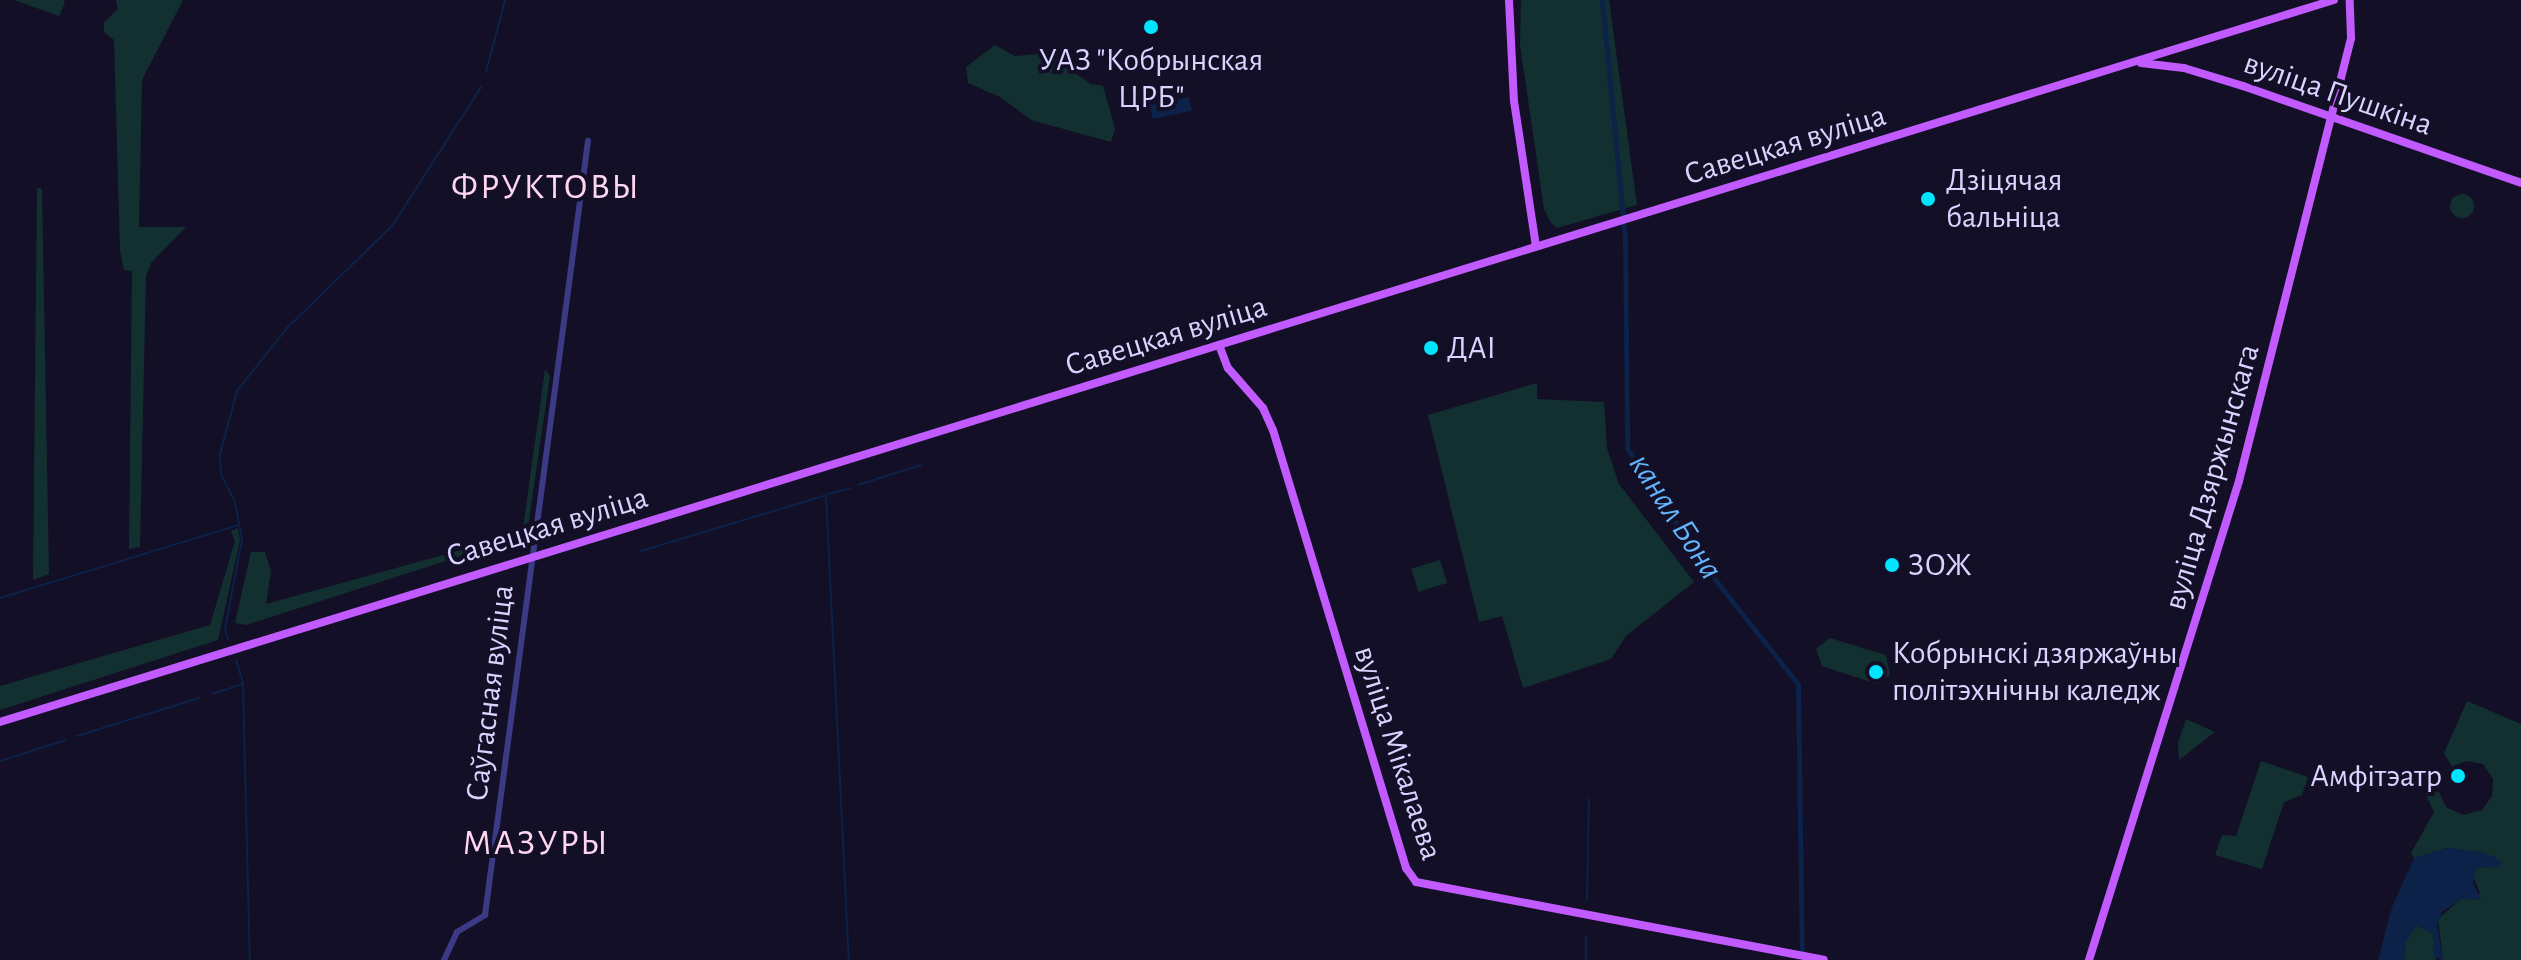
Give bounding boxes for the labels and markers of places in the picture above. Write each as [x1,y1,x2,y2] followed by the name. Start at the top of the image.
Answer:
[1140,16,1162,38] marker: УАЗ "Кобрынская ЦРБ"
[1039,42,1263,117] place label: УАЗ "Кобрынская ЦРБ"
[1946,162,2063,237] place label: Дзіцячая бальніца
[1917,188,1939,210] marker: Дзіцячая бальніца
[1447,329,1496,367] place label: ДАІ
[1422,339,1440,357] marker: ДАІ
[1908,546,1972,584] place label: ЗОЖ
[1883,556,1901,574] marker: ЗОЖ
[1892,635,2178,710] place label: Кобрынскі дзяржаўны політэхнічны каледж
[1867,663,1885,681] marker: Кобрынскі дзяржаўны політэхнічны каледж
[2310,757,2442,795] place label: Амфітэатр
[2449,767,2467,785] marker: Амфітэатр

